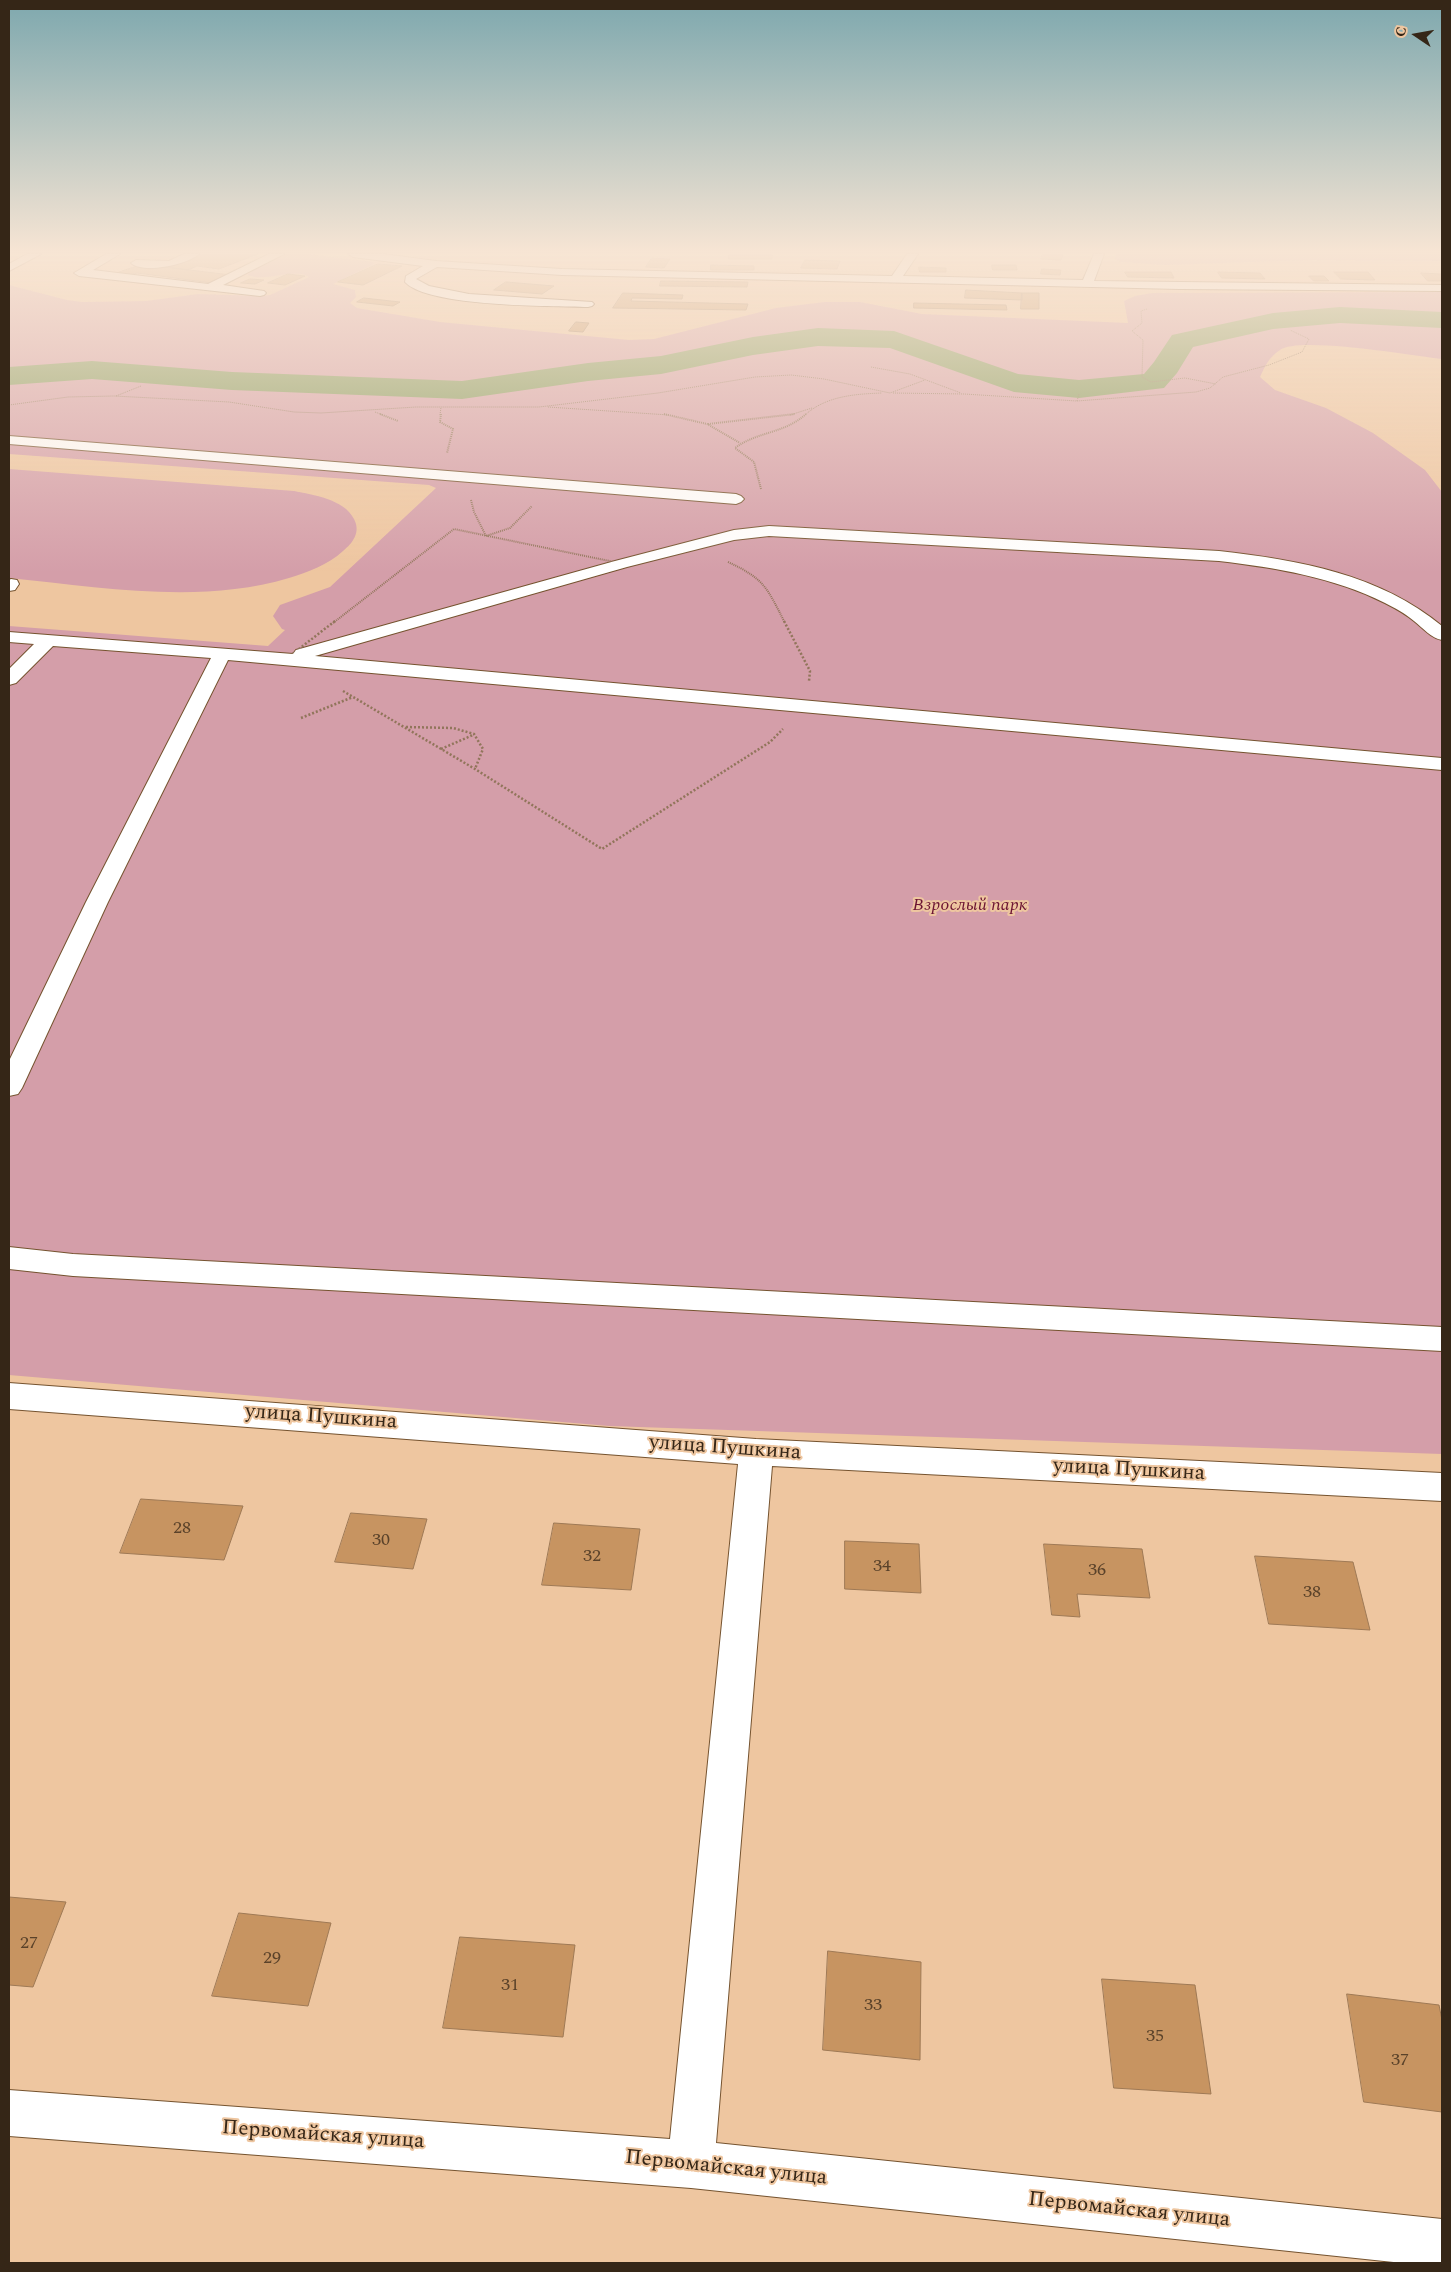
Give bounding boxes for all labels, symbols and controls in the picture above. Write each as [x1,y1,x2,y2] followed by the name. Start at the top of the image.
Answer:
[1391,10,1441,60] north arrow
[1390,25,1412,39] text: С
[913,895,1027,917] park label: Взрослый парк
[244,1400,398,1436] street label: улица Пушкина
[648,1431,802,1467] street label: улица Пушкина
[1052,1454,1206,1488] street label: улица Пушкина
[173,1518,191,1540] house number: 28
[372,1530,390,1552] house number: 30
[583,1546,601,1568] house number: 32
[873,1556,891,1578] house number: 34
[1088,1560,1106,1582] house number: 36
[1303,1582,1321,1604] house number: 38
[20,1933,38,1955] house number: 27
[263,1948,281,1970] house number: 29
[501,1975,519,1997] house number: 31
[864,1995,882,2017] house number: 33
[1146,2026,1164,2048] house number: 35
[1391,2050,1409,2072] house number: 37
[221,2116,425,2156] street label: Первомайская улица
[624,2146,828,2192] street label: Первомайская улица
[1027,2188,1231,2234] street label: Первомайская улица

